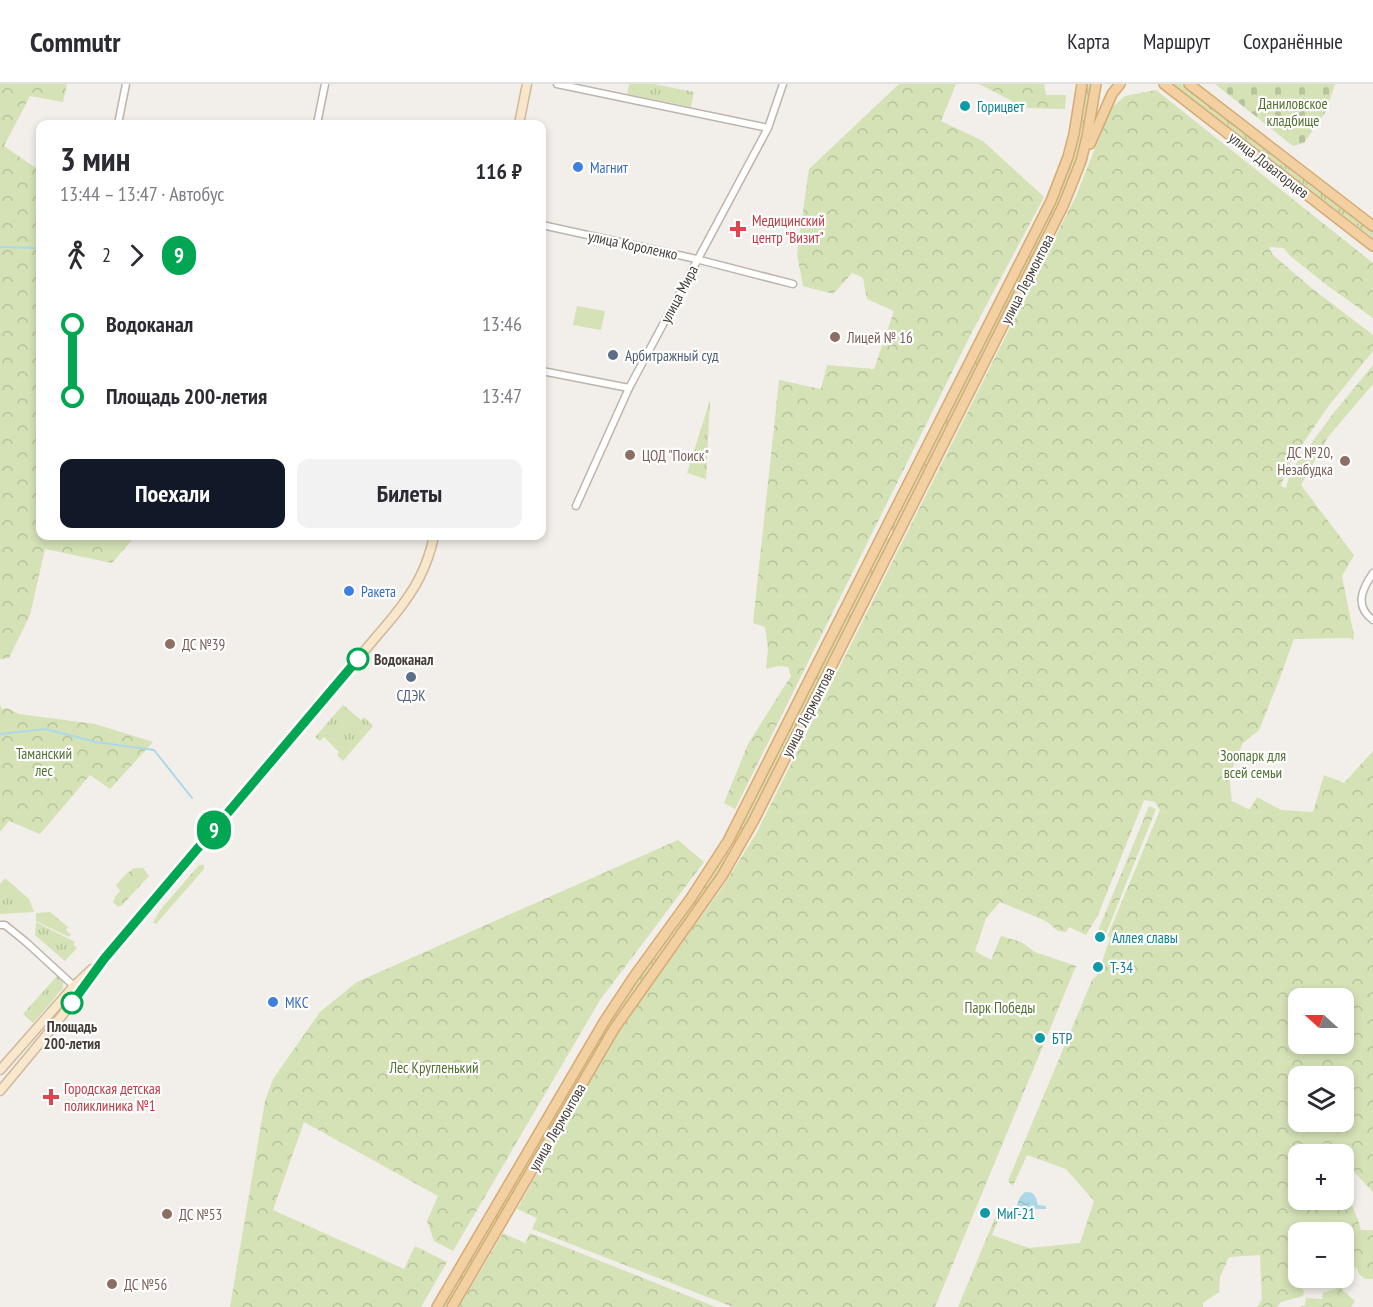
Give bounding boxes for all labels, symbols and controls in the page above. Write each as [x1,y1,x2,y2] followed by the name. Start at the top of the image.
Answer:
[30,23,120,60] text: Commutr
[1067,28,1110,55] text: Карта
[1143,28,1210,55] text: Маршрут
[1243,28,1343,55] text: Сохранённые
[1258,94,1328,130] park label: Даниловское кладбище
[977,97,1024,116] place label: Горицвет
[958,99,972,113] marker: Горицвет
[1225,128,1313,202] street label: улица Доваторцев
[60,137,130,180] text: 3 мин
[475,157,522,185] text: 116 ₽
[590,158,628,177] place label: Магнит
[571,160,585,174] marker: Магнит
[60,181,224,207] text: 13:44 – 13:47 · Автобус
[752,211,825,247] place label: Медицинский центр "Визит"
[729,220,747,238] marker: Медицинский центр "Визит"
[586,226,680,264] street label: улица Короленко
[996,231,1058,327] street label: улица Лермонтова
[60,239,93,272] icon: walk
[120,239,153,272] icon: forward
[102,242,111,268] text: 2
[174,242,184,269] text: 9
[656,262,702,326] street label: улица Мира
[106,310,193,338] text: Водоканал
[482,311,522,337] text: 13:46
[846,328,913,347] place label: Лицей № 16
[828,330,842,344] marker: Лицей № 16
[625,346,719,365] place label: Арбитражный суд
[606,348,620,362] marker: Арбитражный суд
[106,382,267,410] text: Площадь 200-летия
[482,383,522,409] text: 13:47
[1277,443,1333,479] place label: ДС №20, Незабудка
[642,446,709,465] place label: ЦОД "Поиск"
[623,448,637,462] marker: ЦОД "Поиск"
[1338,454,1352,468] marker: ДС №20, Незабудка
[60,459,285,528] button: Поехали
[297,459,522,528] button: Билеты
[361,582,396,601] place label: Ракета
[342,584,356,598] marker: Ракета
[182,635,225,654] place label: ДС №39
[163,637,177,651] marker: ДС №39
[347,648,369,670] marker: Водоканал
[374,650,434,669] place label: Водоканал
[777,664,839,760] street label: улица Лермонтова
[404,670,418,684] marker: СДЭК
[396,686,426,705] place label: СДЭК
[16,744,72,780] park label: Таманский лес
[1220,746,1286,782] park label: Зоопарк для всей семьи
[194,810,234,850] line badge: 9
[209,817,219,844] text: 9
[1112,928,1178,947] place label: Аллея славы
[1093,930,1107,944] marker: Аллея славы
[1110,958,1133,977] place label: Т-34
[1091,960,1105,974] marker: Т-34
[1288,988,1354,1054] north arrow
[1288,988,1354,1288] map controls
[61,992,83,1014] marker: Площадь 200-летия
[285,993,309,1012] place label: МКС
[266,995,280,1009] marker: МКС
[965,998,1035,1017] park label: Парк Победы
[44,1017,100,1053] place label: Площадь 200-летия
[1052,1029,1072,1048] place label: БТР
[1033,1031,1047,1045] marker: БТР
[388,1058,479,1077] park label: Лес Кругленький
[1288,1066,1354,1132] button: layers
[64,1079,161,1115] place label: Городская детская поликлиника №1
[524,1080,590,1174] street label: улица Лермонтова
[42,1088,60,1106] marker: Городская детская поликлиника №1
[1288,1144,1354,1210] button: +
[997,1204,1035,1223] place label: МиГ-21
[179,1205,222,1224] place label: ДС №53
[978,1206,992,1220] marker: МиГ-21
[160,1207,174,1221] marker: ДС №53
[1288,1222,1354,1288] button: −
[124,1275,168,1294] place label: ДС №56
[105,1277,119,1291] marker: ДС №56

